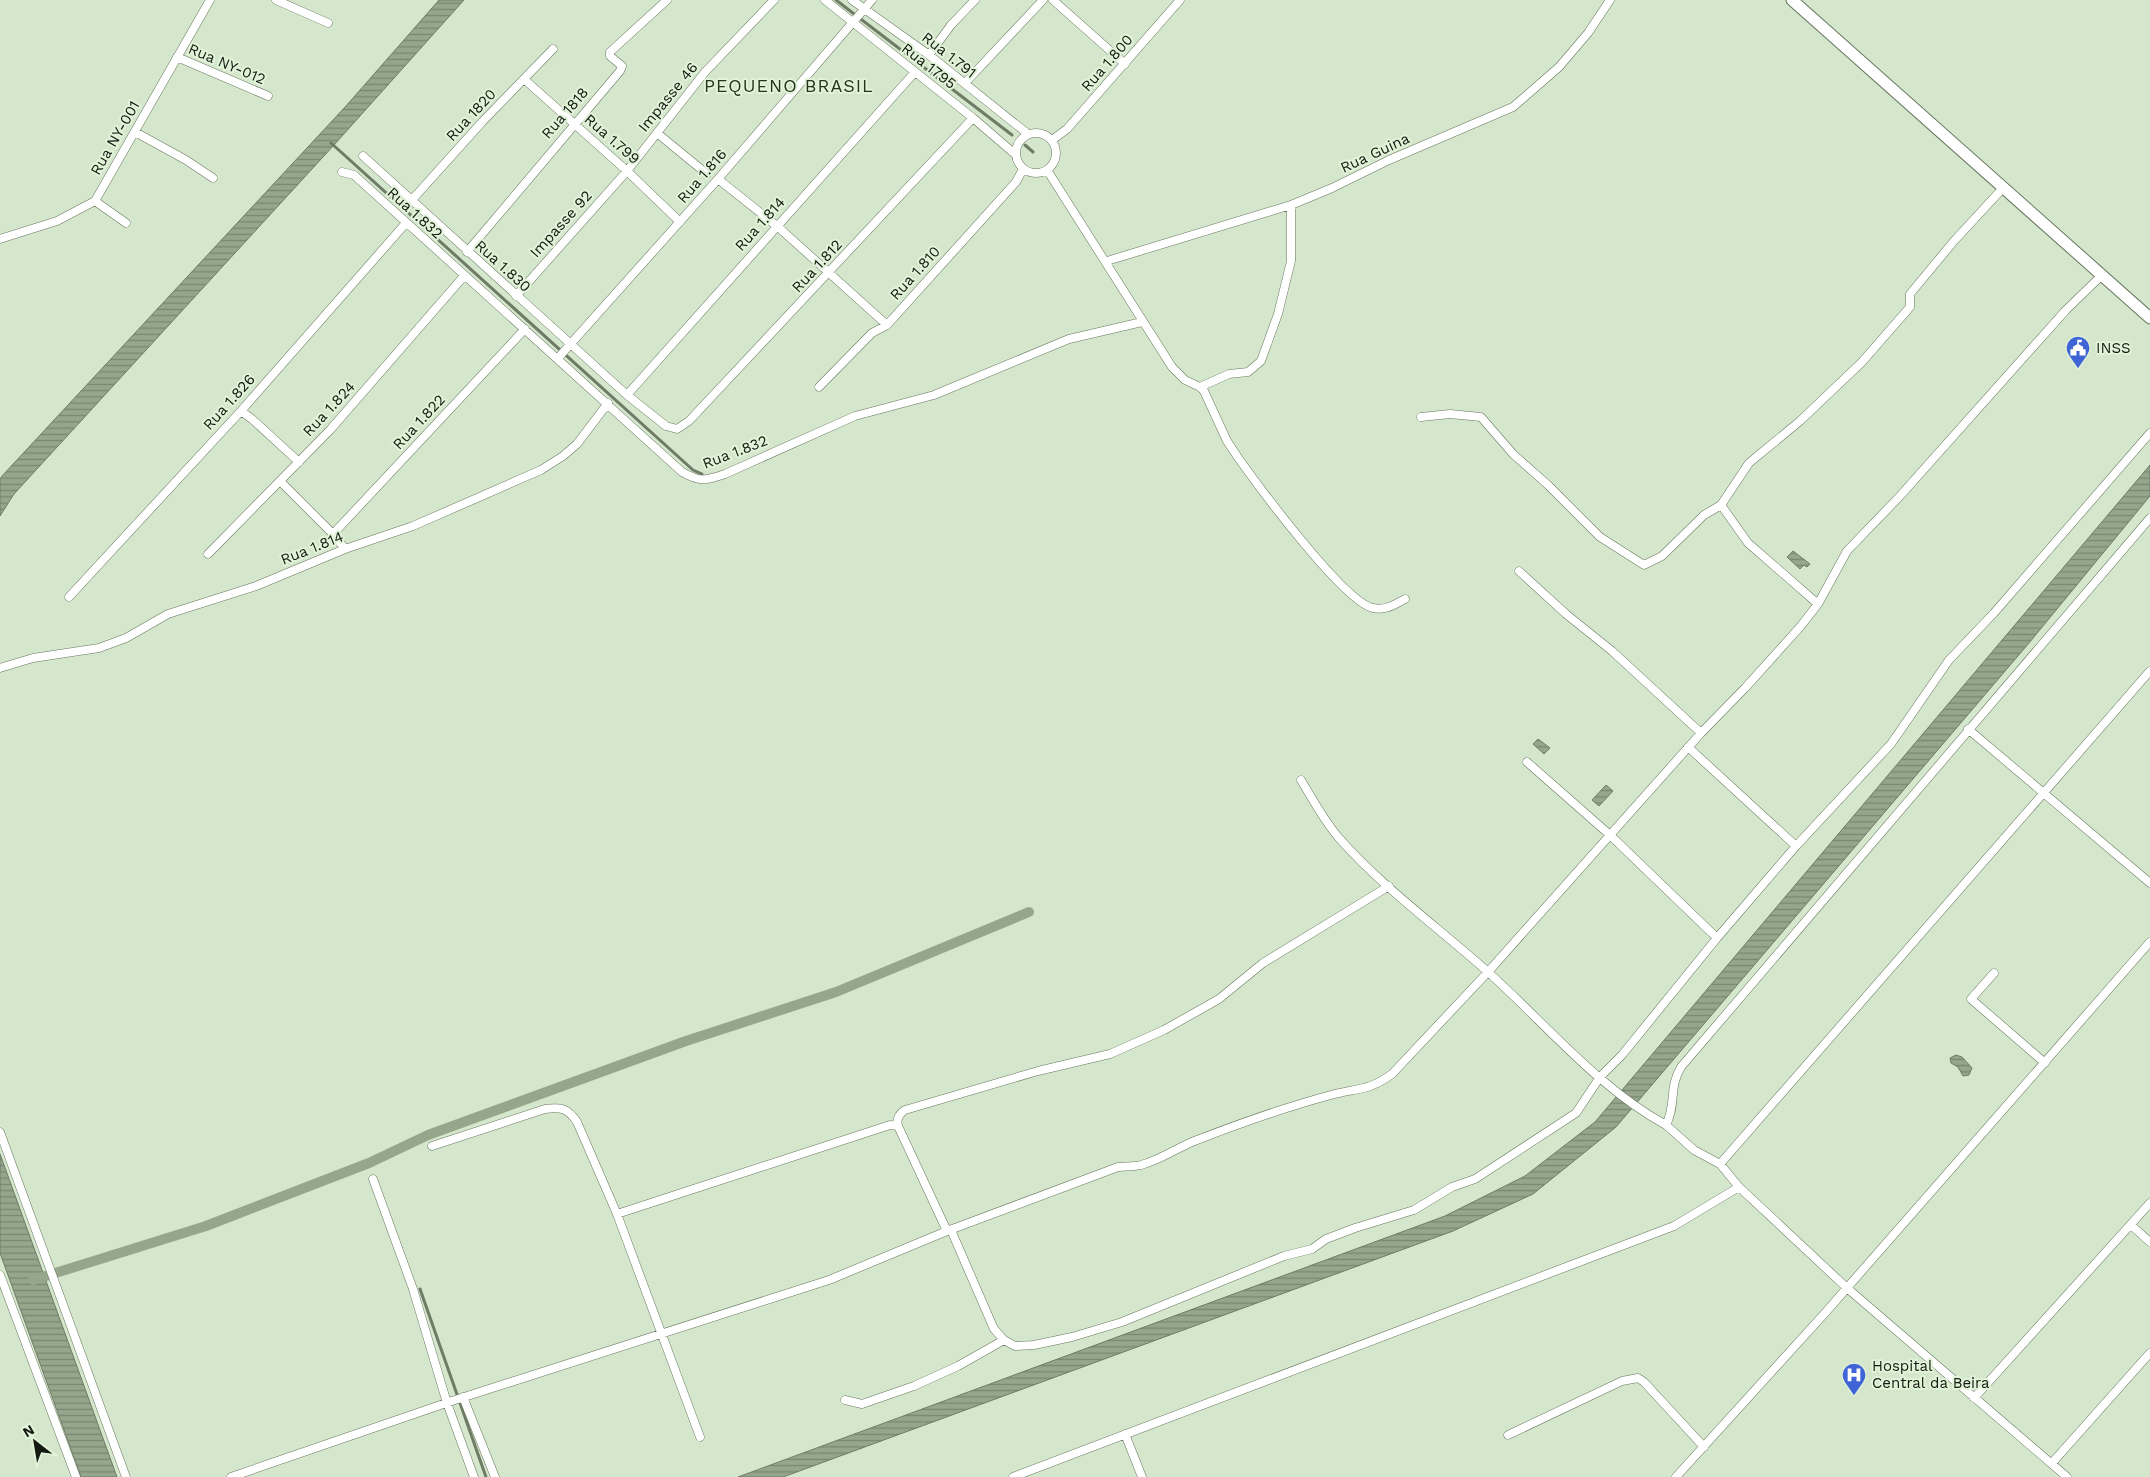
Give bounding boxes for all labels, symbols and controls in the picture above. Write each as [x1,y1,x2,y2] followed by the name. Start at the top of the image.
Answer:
[918,28,980,82] street label: Rua 1.791
[1077,31,1137,95] street label: Rua 1.800
[898,39,960,93] street label: Rua 1795
[186,40,268,88] street label: Rua NY-012
[634,59,702,135] street label: Impasse 46
[704,75,874,96] district label: PEQUENO BRASIL
[538,84,592,142] street label: Rua 1818
[442,85,500,145] street label: Rua 1820
[87,98,143,178] street label: Rua NY-001
[581,110,643,168] street label: Rua 1.799
[1338,129,1413,177] street label: Rua Guina
[674,145,730,207] street label: Rua 1.816
[384,183,446,243] street label: Rua 1.832
[526,187,596,261] street label: Impasse 92
[731,193,789,255] street label: Rua 1.814
[471,236,535,296] street label: Rua 1.830
[788,236,846,296] street label: Rua 1.812
[886,242,944,304] street label: Rua 1.810
[2065,335,2091,369] public building icon: INSS
[2096,339,2131,357] place label: INSS
[199,370,259,434] street label: Rua 1.826
[299,378,359,440] street label: Rua 1.824
[389,391,449,453] street label: Rua 1.822
[700,431,770,473] street label: Rua 1.832
[278,527,346,569] street label: Rua 1.814
[1872,1357,1990,1392] place label: Hospital Central da Beira
[1841,1362,1867,1396] hospital icon: Hospital Central da Beira
[10,1417,60,1467] north arrow
[20,1421,37,1440] text: N

